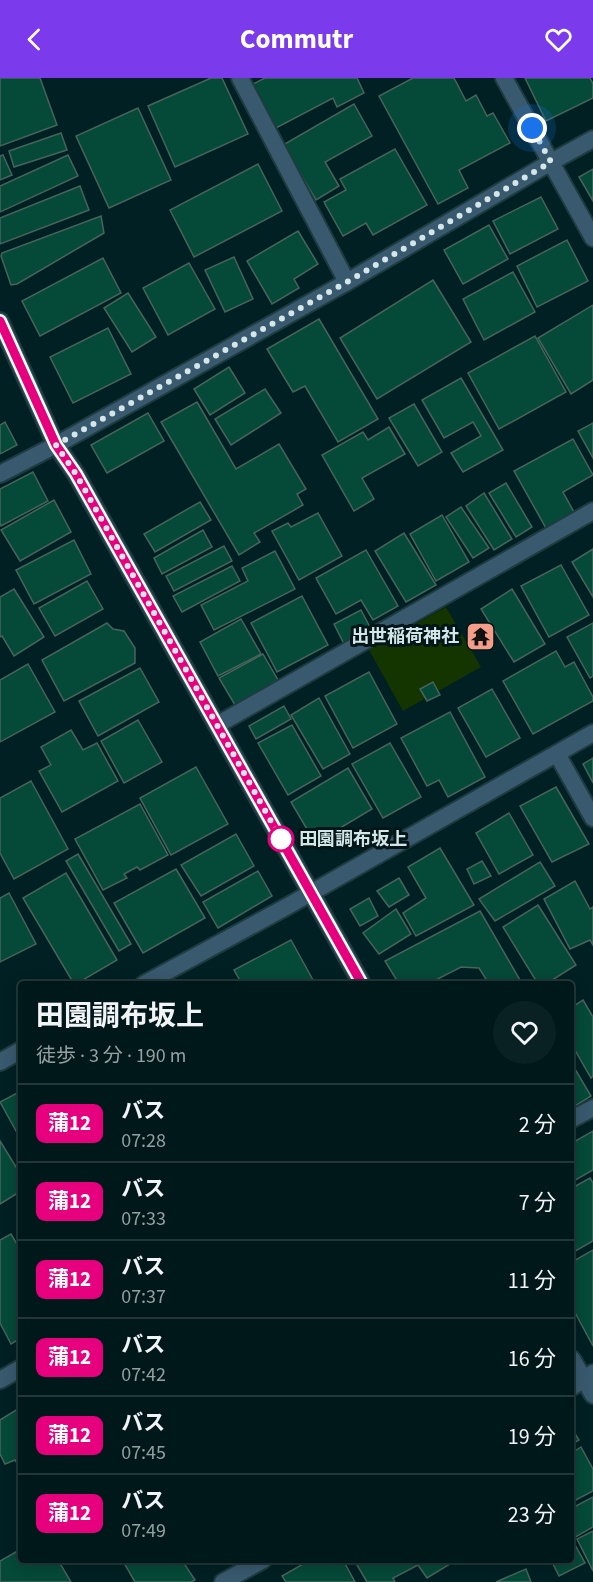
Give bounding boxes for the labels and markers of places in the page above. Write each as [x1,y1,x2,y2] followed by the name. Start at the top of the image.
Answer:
[464,620,496,652] temple icon: 出世稲荷神社
[351,624,459,649] place label: 出世稲荷神社
[268,826,294,852] marker: 田園調布坂上
[299,827,407,852] place label: 田園調布坂上

